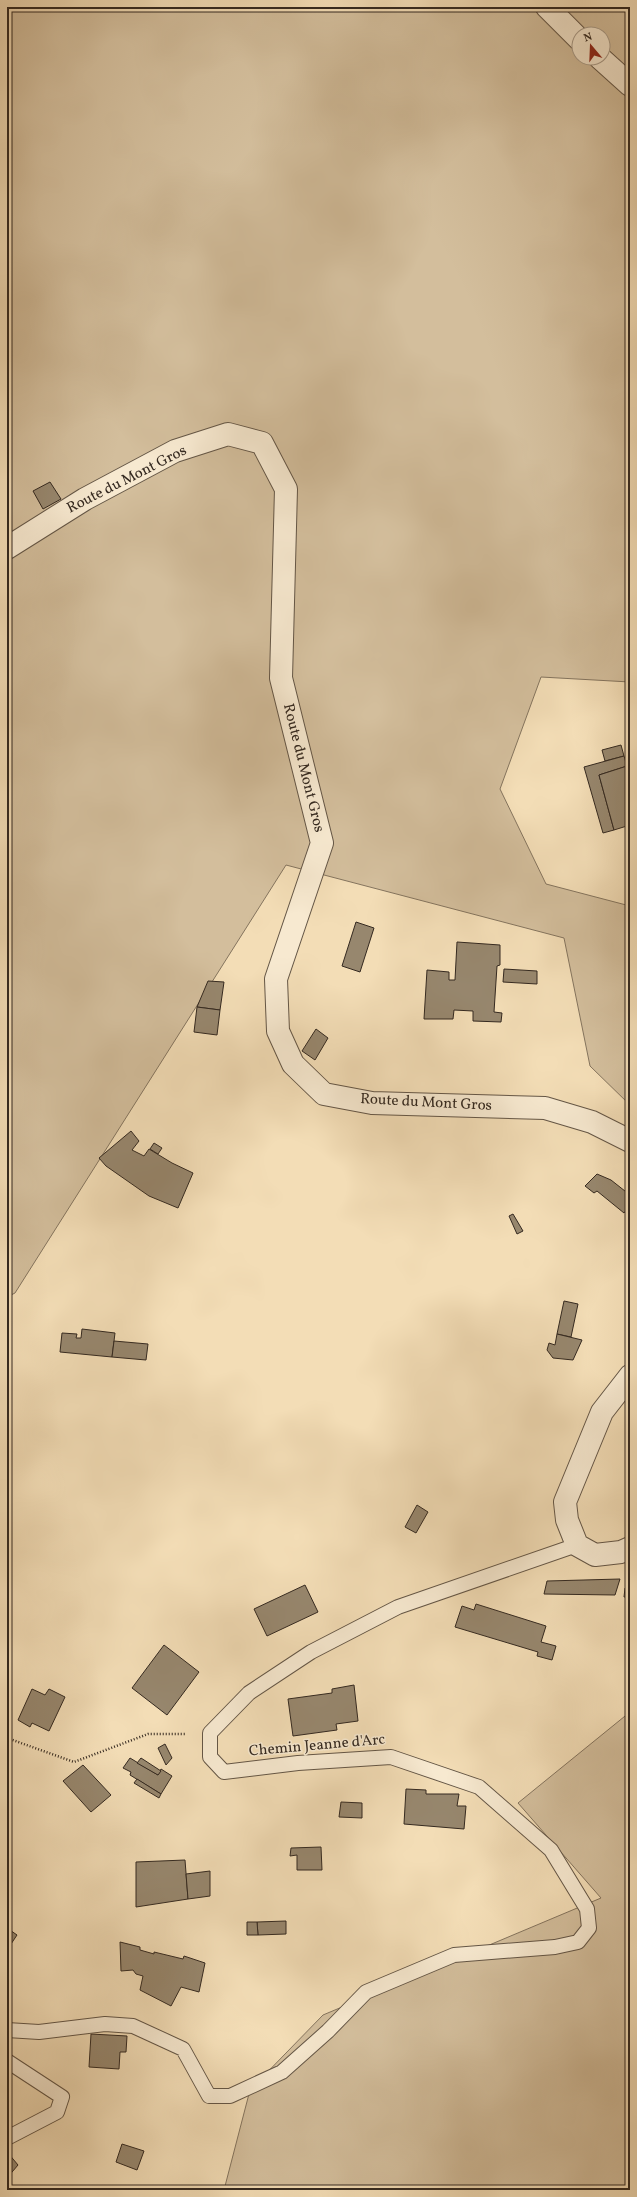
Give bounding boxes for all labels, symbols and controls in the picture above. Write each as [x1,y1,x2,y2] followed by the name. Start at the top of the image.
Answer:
[571,26,611,66] north arrow
[582,30,594,46] text: N
[63,441,191,519] street label: Route du Mont Gros
[277,701,329,835] street label: Route du Mont Gros
[360,1089,492,1117] street label: Route du Mont Gros
[248,1730,386,1762] street label: Chemin Jeanne d'Arc

